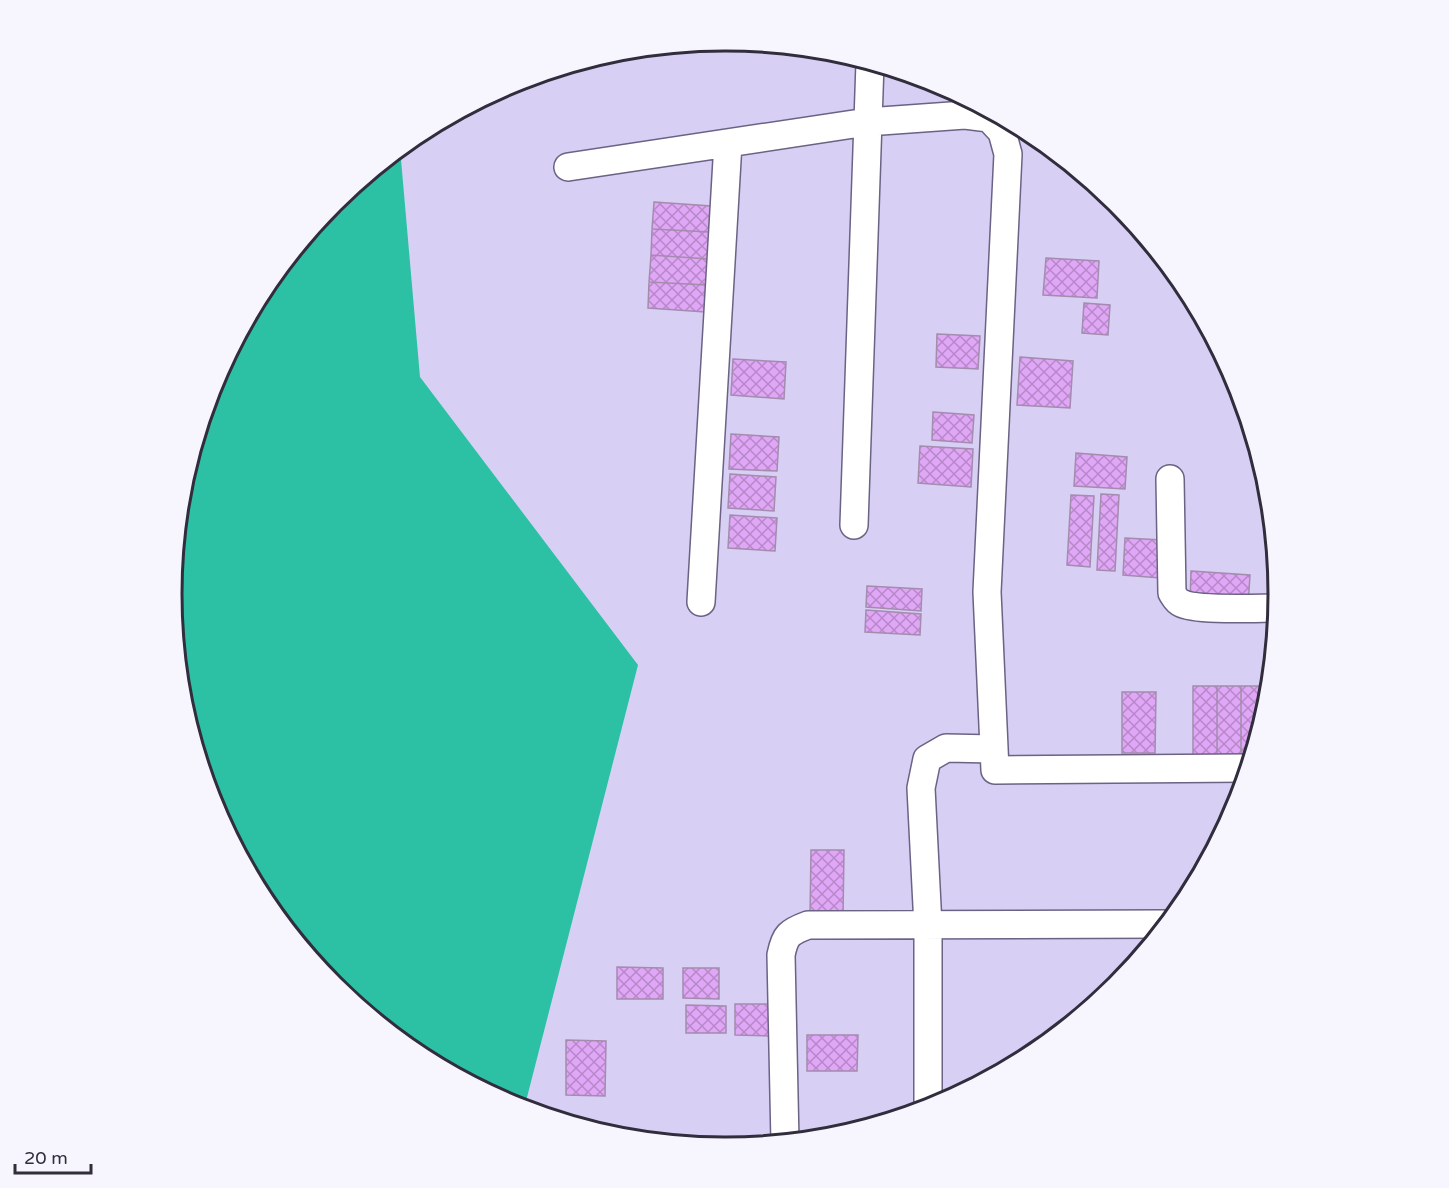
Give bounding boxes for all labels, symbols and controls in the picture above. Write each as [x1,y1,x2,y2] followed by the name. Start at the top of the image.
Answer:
[15,1137,92,1175] scale bar
[24,1147,68,1169] text: 20 m

